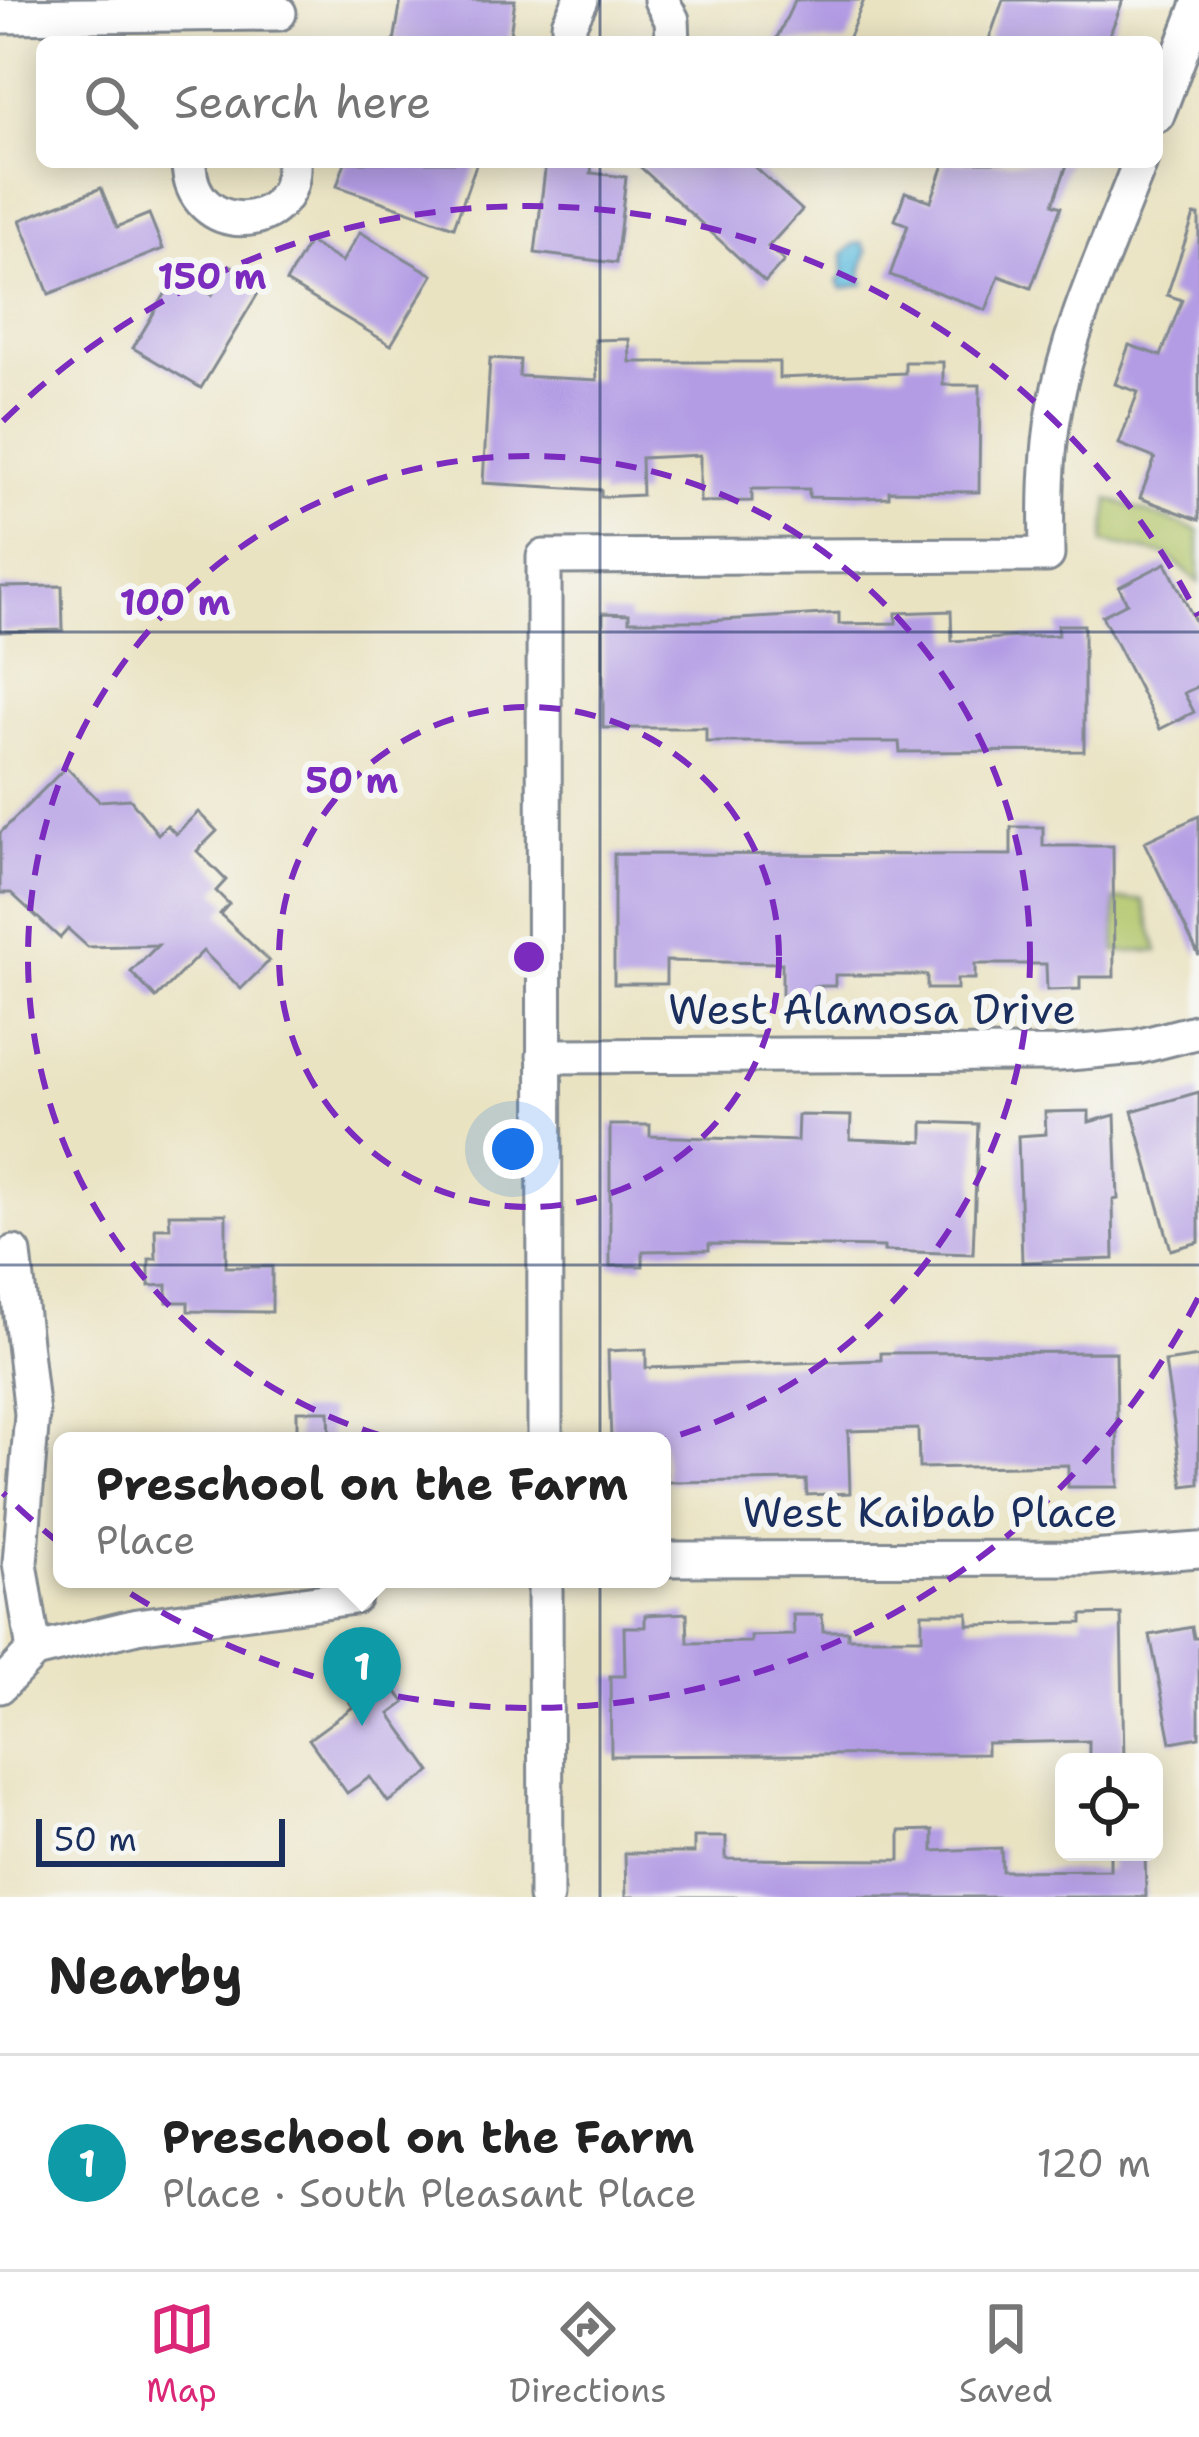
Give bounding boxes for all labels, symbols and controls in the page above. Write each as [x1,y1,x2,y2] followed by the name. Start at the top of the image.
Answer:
[36,36,1163,168] search box
[78,69,144,135] icon: search
[174,72,431,132] text: Search here
[157,252,267,301] text: 150 m
[120,578,231,627] text: 100 m
[306,756,399,805] text: 50 m
[508,936,550,978] centre of rings
[668,981,1076,1037] street label: West Alamosa Drive
[483,1119,543,1179] your location
[53,1432,671,1588] popup
[96,1454,628,1514] text: Preschool on the Farm
[743,1484,1117,1540] street label: West Kaibab Place
[96,1514,195,1566] text: Place
[323,1627,401,1726] pin: 1
[1055,1753,1163,1861] map controls
[1055,1753,1163,1861] button: locate
[36,1813,285,1866] scale bar
[54,1817,137,1862] text: 50 m
[48,1941,243,2009] text: Nearby
[162,2107,694,2167] text: Preschool on the Farm
[78,2137,96,2189] text: 1
[1036,2137,1151,2189] text: 120 m
[162,2167,697,2219] text: Place · South Pleasant Place
[146,2296,217,2413] tab: Map
[509,2296,667,2413] tab: Directions
[959,2296,1053,2413] tab: Saved

